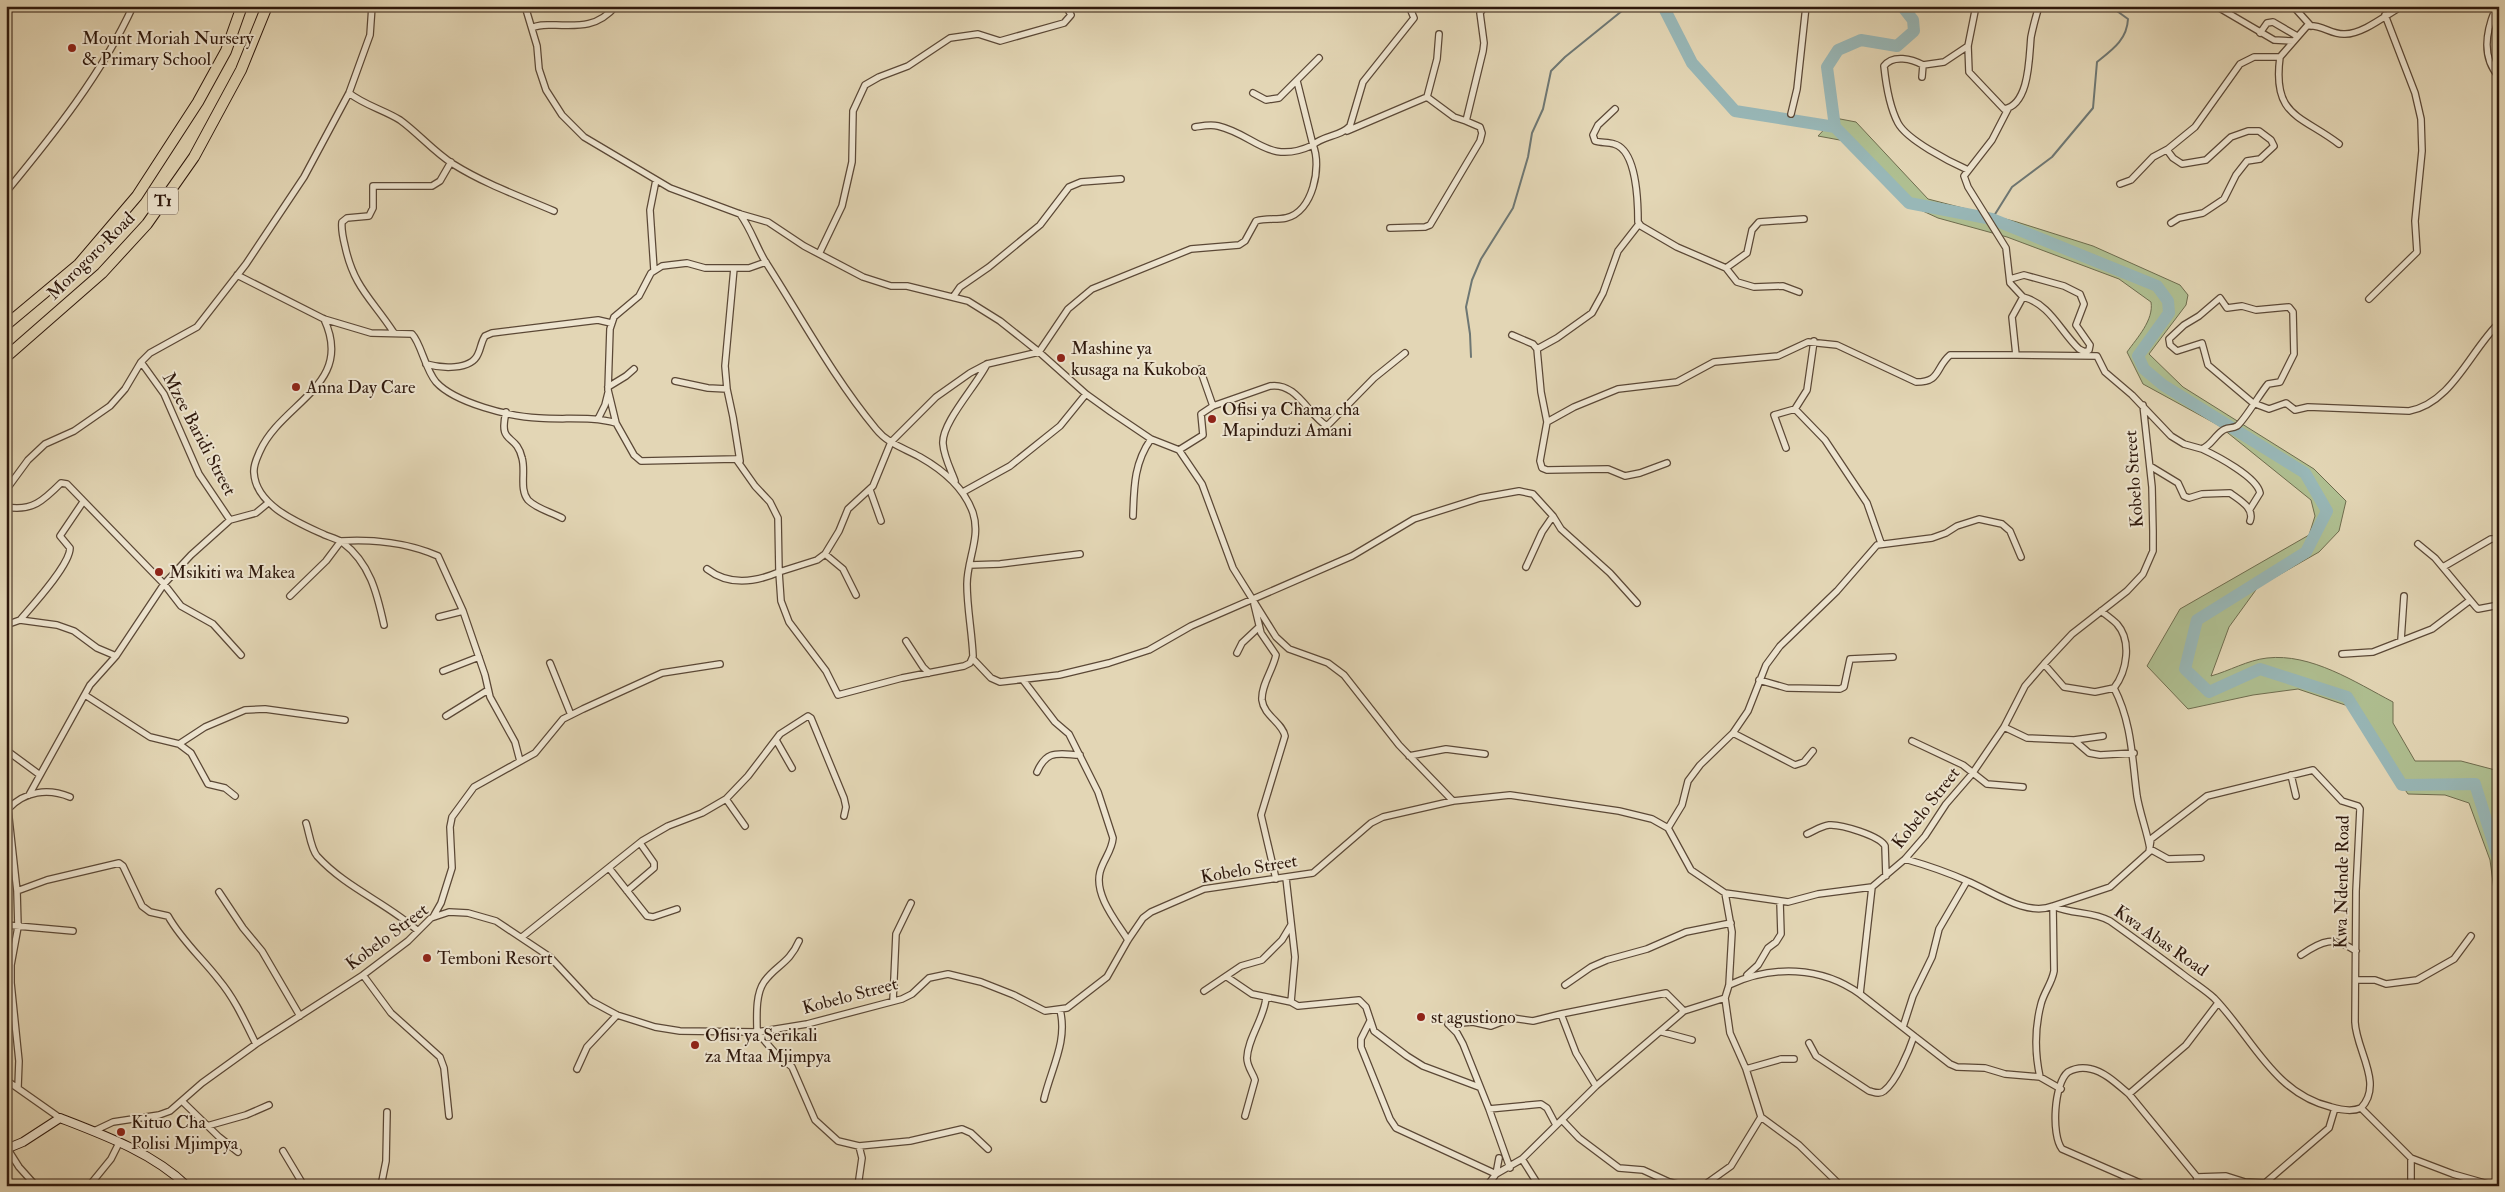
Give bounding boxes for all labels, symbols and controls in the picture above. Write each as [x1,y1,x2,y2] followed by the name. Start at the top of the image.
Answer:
[82,27,255,71] place label: Mount Moriah Nursery & Primary School
[66,42,78,54] marker: Mount Moriah Nursery & Primary School
[148,188,178,215] road number: T1
[42,207,140,305] street label: Morogoro Road
[1071,337,1207,381] place label: Mashine ya kusaga na Kukoboa
[1055,352,1067,364] marker: Mashine ya kusaga na Kukoboa
[157,368,241,500] street label: Mzee Baridi Street
[305,376,416,399] place label: Anna Day Care
[290,381,302,393] marker: Anna Day Care
[1222,398,1360,442] place label: Ofisi ya Chama cha Mapinduzi Amani
[1206,413,1218,425] marker: Ofisi ya Chama cha Mapinduzi Amani
[2119,429,2149,529] street label: Kobelo Street
[169,561,296,584] place label: Msikiti wa Makea
[153,566,165,578] marker: Msikiti wa Makea
[1887,762,1965,854] street label: Kobelo Street
[2329,815,2355,949] street label: Kwa Ndende Road
[1199,849,1299,889] street label: Kobelo Street
[341,898,433,976] street label: Kobelo Street
[2110,900,2213,982] street label: Kwa Abas Road
[437,947,553,970] place label: Temboni Resort
[421,952,433,964] marker: Temboni Resort
[800,972,900,1020] street label: Kobelo Street
[1431,1006,1516,1029] place label: st agustiono
[1415,1011,1427,1023] marker: st agustiono
[705,1024,832,1068] place label: Ofisi ya Serikali za Mtaa Mjimpya
[689,1039,701,1051] marker: Ofisi ya Serikali za Mtaa Mjimpya
[131,1111,239,1155] place label: Kituo Cha Polisi Mjimpya
[115,1126,127,1138] marker: Kituo Cha Polisi Mjimpya

